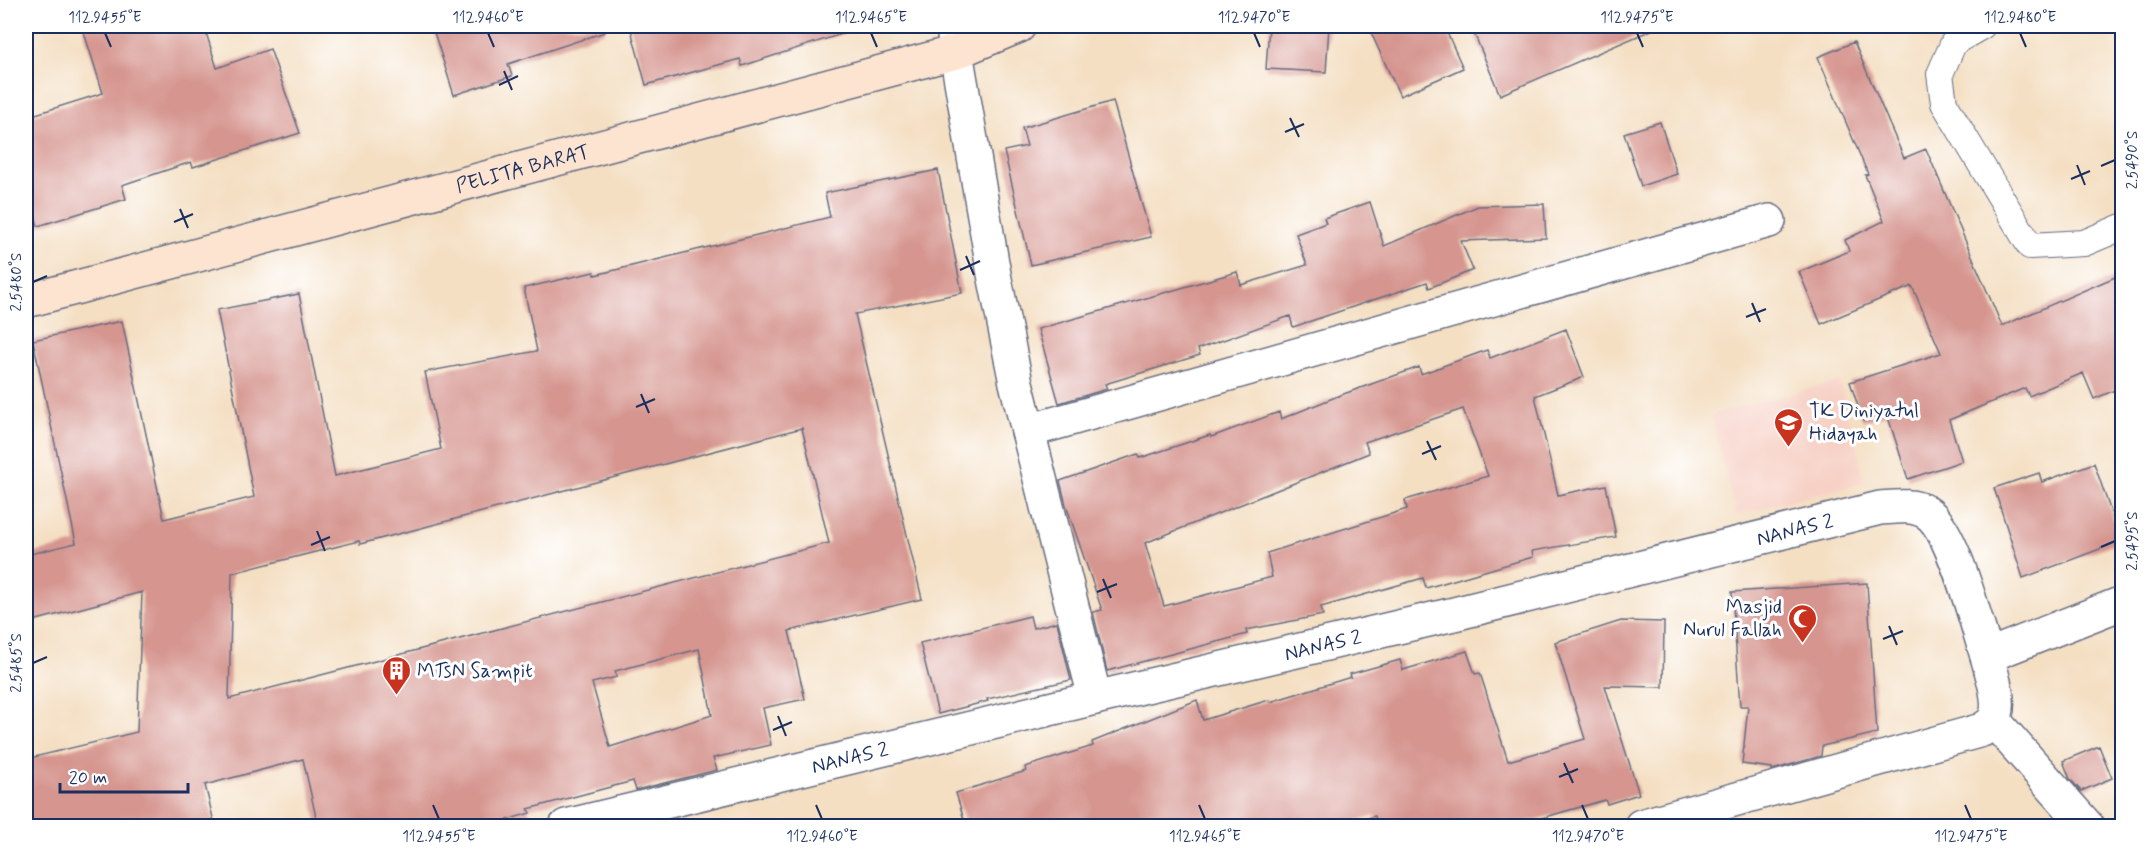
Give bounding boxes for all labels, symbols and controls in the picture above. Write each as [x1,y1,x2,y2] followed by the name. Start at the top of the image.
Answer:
[68,8,142,28] text: 112.9455°E
[452,8,524,28] text: 112.9460°E
[835,8,907,28] text: 112.9465°E
[1218,8,1291,28] text: 112.9470°E
[1600,8,1674,28] text: 112.9475°E
[1984,8,2056,28] text: 112.9480°E
[2123,131,2143,189] text: 2.5490°S
[453,139,593,200] street label: PELITA BARAT
[7,253,27,311] text: 2.5480°S
[1809,398,1919,448] place label: TK Diniyatul Hidayah
[1772,406,1804,448] school or university icon: TK Diniyatul Hidayah
[1754,508,1836,553] street label: NANAS 2
[2123,511,2143,571] text: 2.5495°S
[1683,594,1782,644] place label: Masjid Nurul Fallah
[1787,602,1819,644] mosque icon: Masjid Nurul Fallah
[1282,624,1364,668] street label: NANAS 2
[7,633,27,693] text: 2.5485°S
[380,654,412,696] building icon: MTsN Sampit
[417,658,533,685] place label: MTsN Sampit
[809,736,891,781] street label: NANAS 2
[60,756,188,794] scale bar
[69,766,107,790] text: 20 m
[402,827,476,847] text: 112.9455°E
[786,827,858,847] text: 112.9460°E
[1169,827,1241,847] text: 112.9465°E
[1552,827,1625,847] text: 112.9470°E
[1934,827,2008,847] text: 112.9475°E

